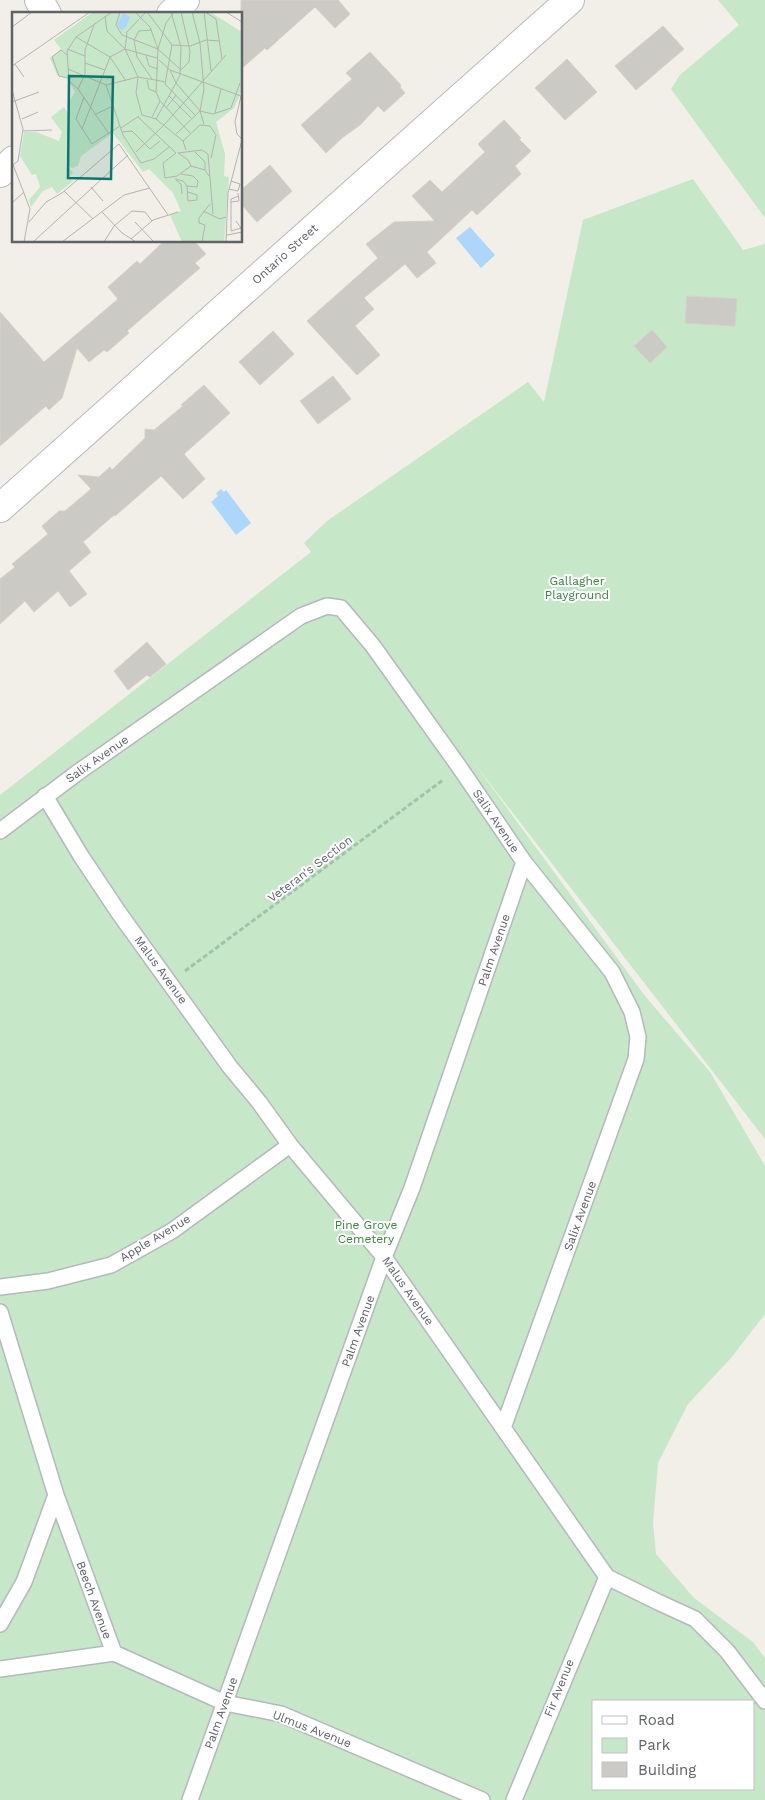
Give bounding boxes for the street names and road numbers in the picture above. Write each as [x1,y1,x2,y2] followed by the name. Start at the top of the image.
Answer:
[249,221,321,287] street label: Ontario Street
[63,732,131,786] street label: Salix Avenue
[470,787,522,855] street label: Salix Avenue
[265,833,355,905] street label: Veteran's Section
[475,912,513,988] street label: Palm Avenue
[132,933,190,1007] street label: Malus Avenue
[561,1179,599,1253] street label: Salix Avenue
[117,1211,193,1265] street label: Apple Avenue
[379,1254,437,1328] street label: Malus Avenue
[339,1293,377,1369] street label: Palm Avenue
[73,1559,115,1641] street label: Beech Avenue
[541,1657,577,1719] street label: Fir Avenue
[202,1675,240,1751] street label: Palm Avenue
[271,1708,353,1750] street label: Ulmus Avenue

